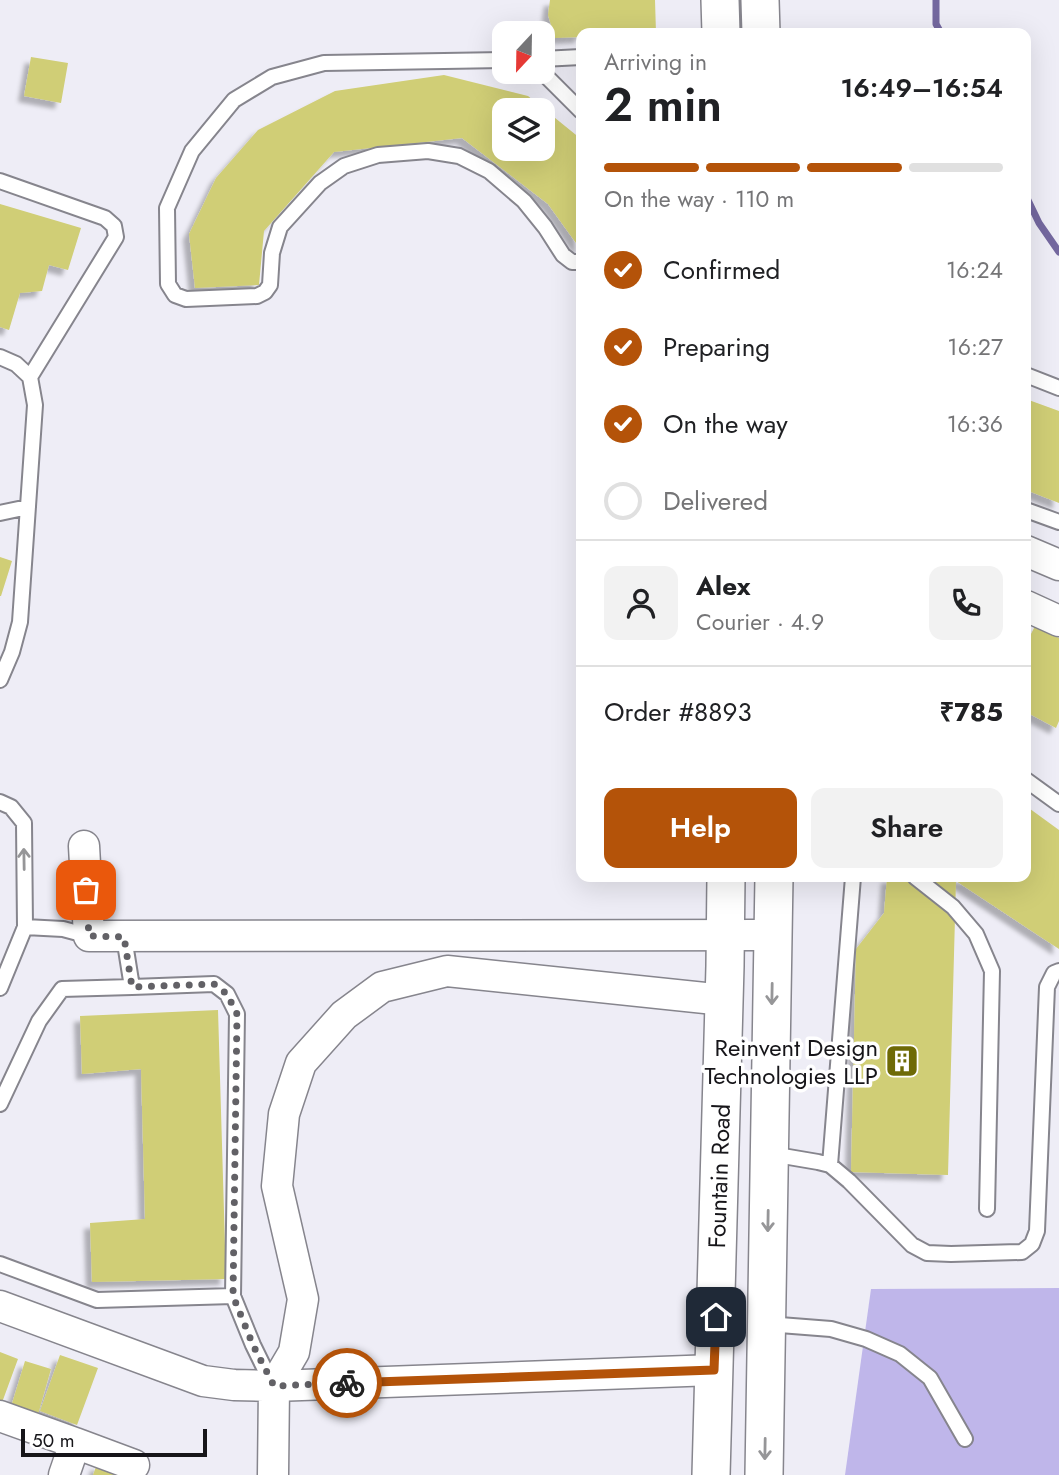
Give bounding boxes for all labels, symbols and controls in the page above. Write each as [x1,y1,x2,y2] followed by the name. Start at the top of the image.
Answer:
[492,21,555,84] north arrow
[492,21,555,161] map controls
[604,45,707,79] text: Arriving in
[841,69,1003,107] text: 16:49–16:54
[604,72,722,138] text: 2 min
[492,98,555,161] button: layers
[604,182,794,216] text: On the way · 110 m
[604,251,642,289] icon: check
[663,251,780,289] text: Confirmed
[946,253,1003,287] text: 16:24
[604,328,642,366] icon: check
[663,328,770,366] text: Preparing
[947,330,1003,364] text: 16:27
[604,405,642,443] icon: check
[663,405,788,443] text: On the way
[947,407,1003,441] text: 16:36
[663,482,768,520] text: Delivered
[604,566,678,640] button: person
[929,566,1003,640] button: phone
[696,567,750,605] text: Alex
[696,605,824,639] text: Courier · 4.9
[604,693,752,731] text: Order #8893
[939,693,1003,731] text: ₹785
[604,788,797,868] button: Help
[811,788,1003,868] button: Share
[17,848,31,871] one-way arrow
[56,860,116,920] pin
[67,871,105,909] icon: bag
[766,982,779,1005] one-way arrow
[705,1030,878,1093] place label: Reinvent Design Technologies LLP
[883,1042,921,1080] building icon: Reinvent Design Technologies LLP
[699,1103,739,1249] street label: Fountain Road
[762,1210,775,1233] one-way arrow
[686,1287,746,1347] pin
[697,1298,735,1336] icon: home
[312,1348,382,1418] courier
[328,1364,366,1402] icon: bike
[21,1426,206,1458] scale bar
[32,1427,75,1454] text: 50 m
[758,1437,772,1460] one-way arrow

